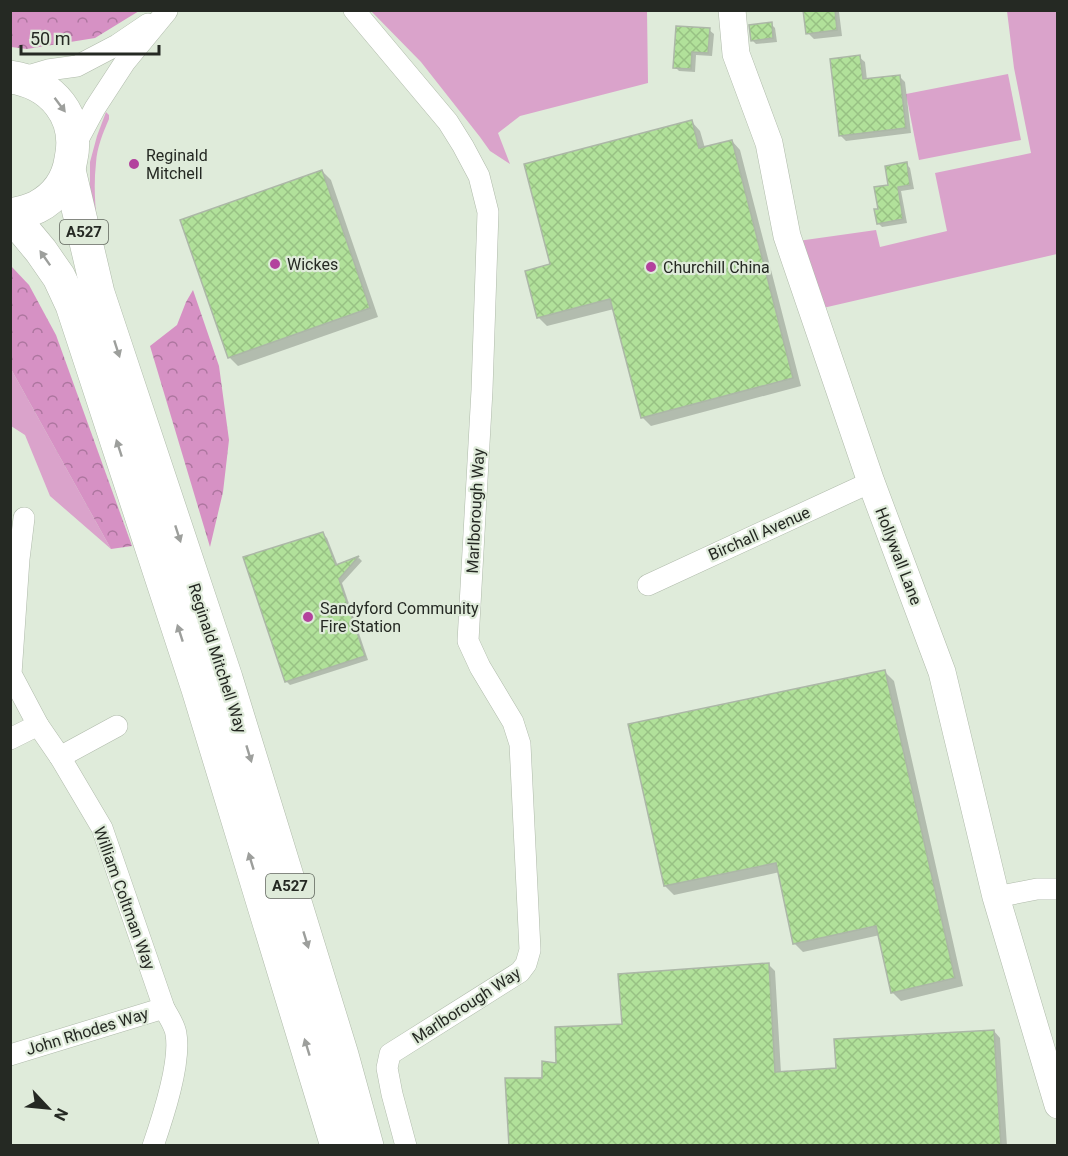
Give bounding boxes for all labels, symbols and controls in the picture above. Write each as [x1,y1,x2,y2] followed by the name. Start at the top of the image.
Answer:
[21,18,159,56] scale bar
[30,28,70,49] text: 50 m
[53,97,66,113] one-way arrow
[146,146,208,183] place label: Reginald Mitchell
[127,157,141,171] marker: Reginald Mitchell
[60,220,108,244] road number: A527
[39,250,51,266] one-way arrow
[287,255,338,274] place label: Wickes
[268,257,282,271] marker: Wickes
[663,258,770,277] place label: Churchill China
[644,260,658,274] marker: Churchill China
[113,340,122,358] one-way arrow
[114,439,123,457] one-way arrow
[463,448,488,574] street label: Marlborough Way
[706,503,813,564] street label: Birchall Avenue
[871,505,926,608] street label: Hollywall Lane
[174,525,183,543] one-way arrow
[184,581,251,736] street label: Reginald Mitchell Way
[320,599,479,636] place label: Sandyford Community Fire Station
[301,610,315,624] marker: Sandyford Community Fire Station
[174,624,184,642] one-way arrow
[245,745,254,763] one-way arrow
[90,824,159,973] street label: William Coltman Way
[245,852,255,870] one-way arrow
[266,874,314,898] road number: A527
[302,931,312,949] one-way arrow
[409,963,524,1047] street label: Marlborough Way
[24,1004,151,1059] street label: John Rhodes Way
[302,1038,312,1056] one-way arrow
[18,1078,78,1138] north arrow
[50,1105,72,1124] text: N

